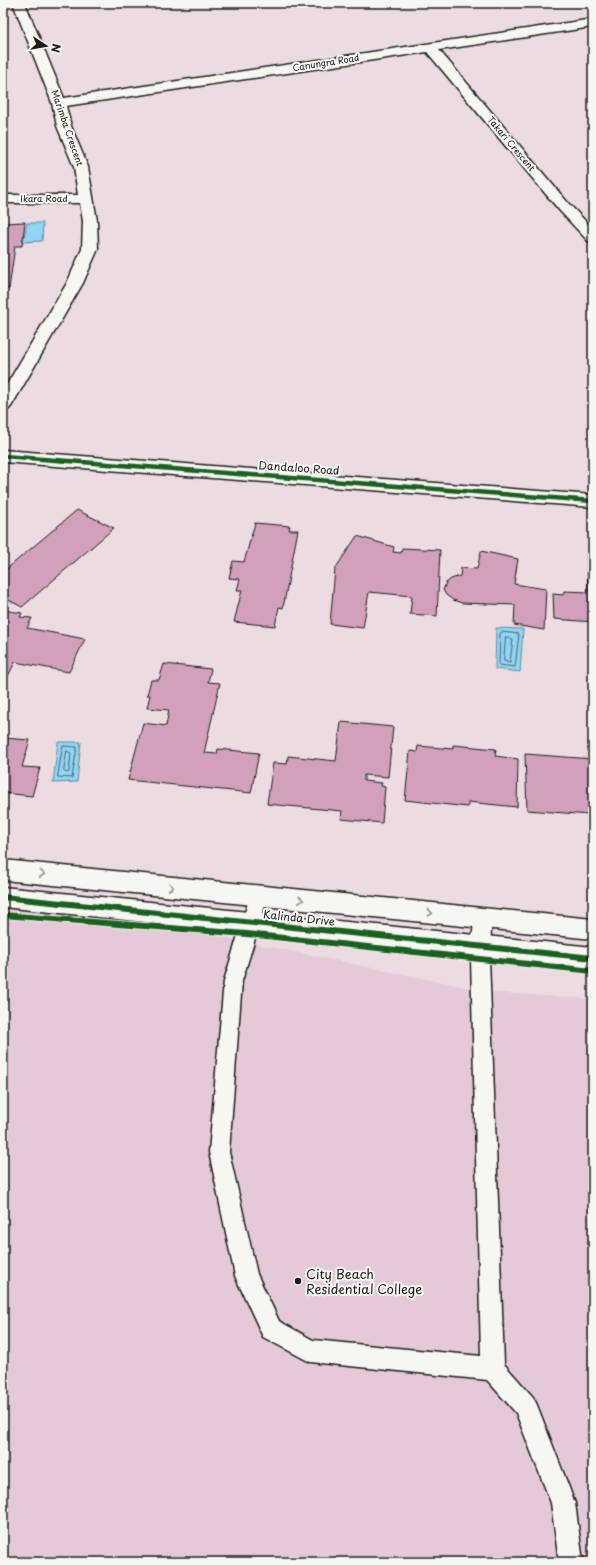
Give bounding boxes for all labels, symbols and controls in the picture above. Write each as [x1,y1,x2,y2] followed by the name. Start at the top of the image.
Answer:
[26,26,66,66] north arrow
[47,42,65,54] text: N
[292,50,360,74] street label: Canungra Road
[48,88,88,168] street label: Marimba Crescent
[485,113,539,174] street label: Takari Crescent
[20,191,68,205] street label: Ikara Road
[258,456,340,479] street label: Dandaloo Road
[39,869,45,878] one-way arrow
[168,882,174,891] one-way arrow
[297,895,304,904] one-way arrow
[262,905,336,930] street label: Kalinda Drive
[427,908,433,917] one-way arrow
[306,1264,422,1298] place label: City Beach Residential College
[293,1276,303,1286] marker: City Beach Residential College

